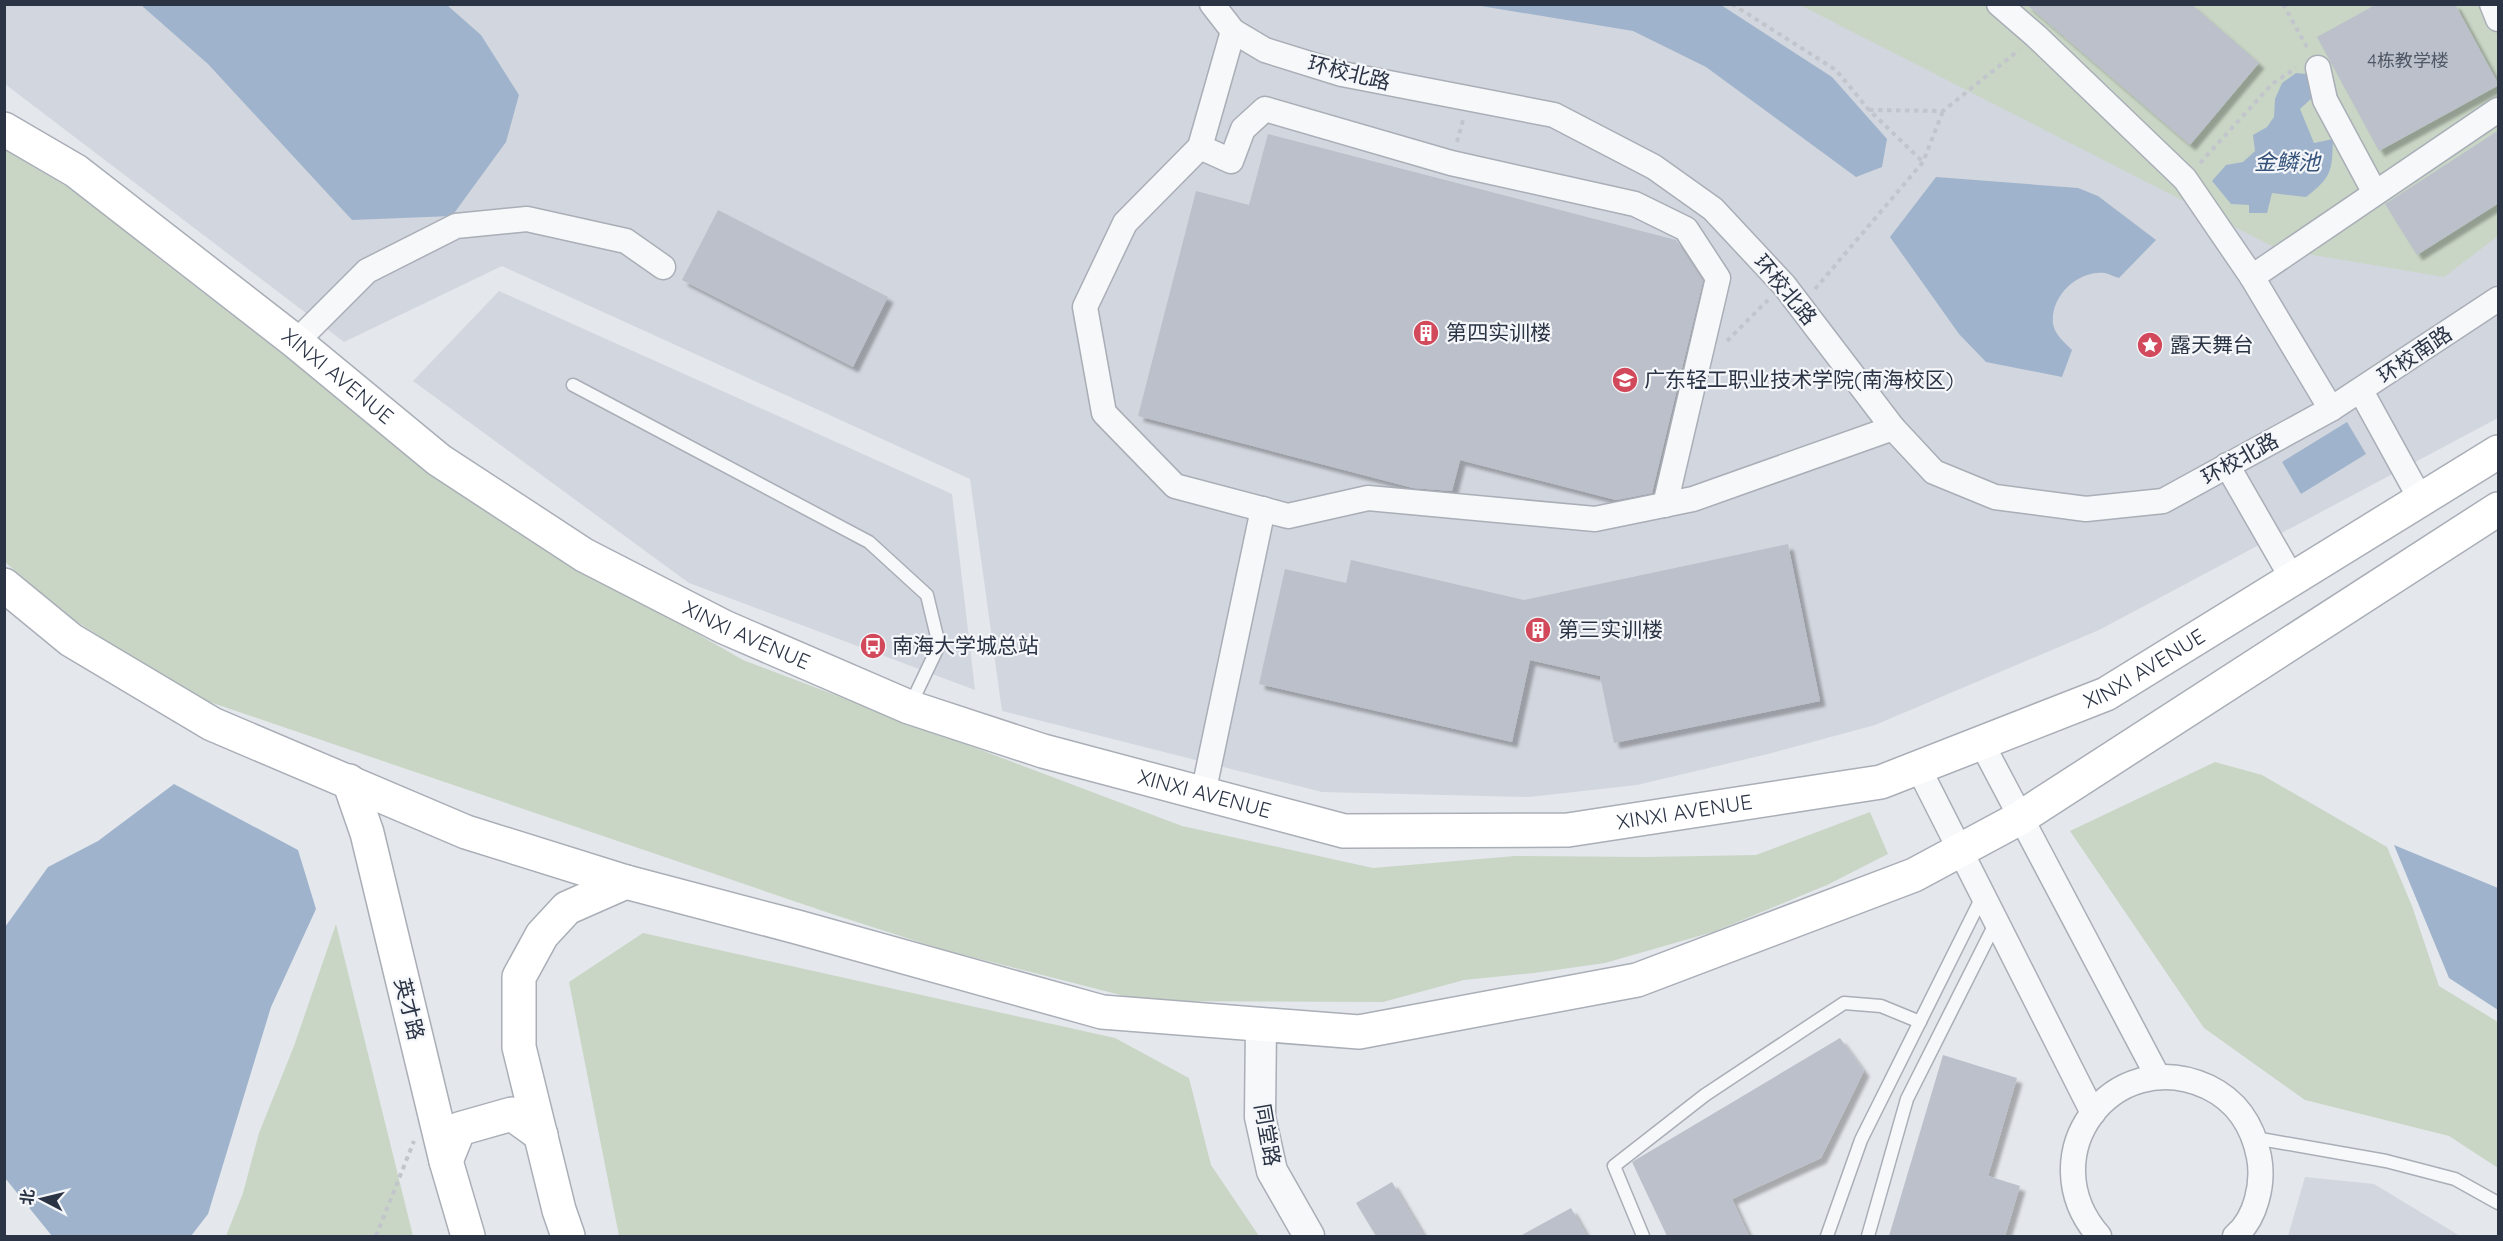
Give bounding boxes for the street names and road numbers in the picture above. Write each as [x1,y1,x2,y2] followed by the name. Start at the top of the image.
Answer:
[1305,49,1393,95] street label: 环校北路
[1749,249,1823,330] street label: 环校北路
[2372,320,2457,388] street label: 环校南路
[277,322,399,429] street label: XINXI AVENUE
[2196,426,2283,490] street label: 环校北路
[679,594,814,675] street label: XINXI AVENUE
[2080,622,2209,714] street label: XINXI AVENUE
[1135,763,1274,823] street label: XINXI AVENUE
[1615,788,1754,834] street label: XINXI AVENUE
[390,975,430,1042] street label: 英才路
[1250,1102,1286,1168] street label: 同堂路

